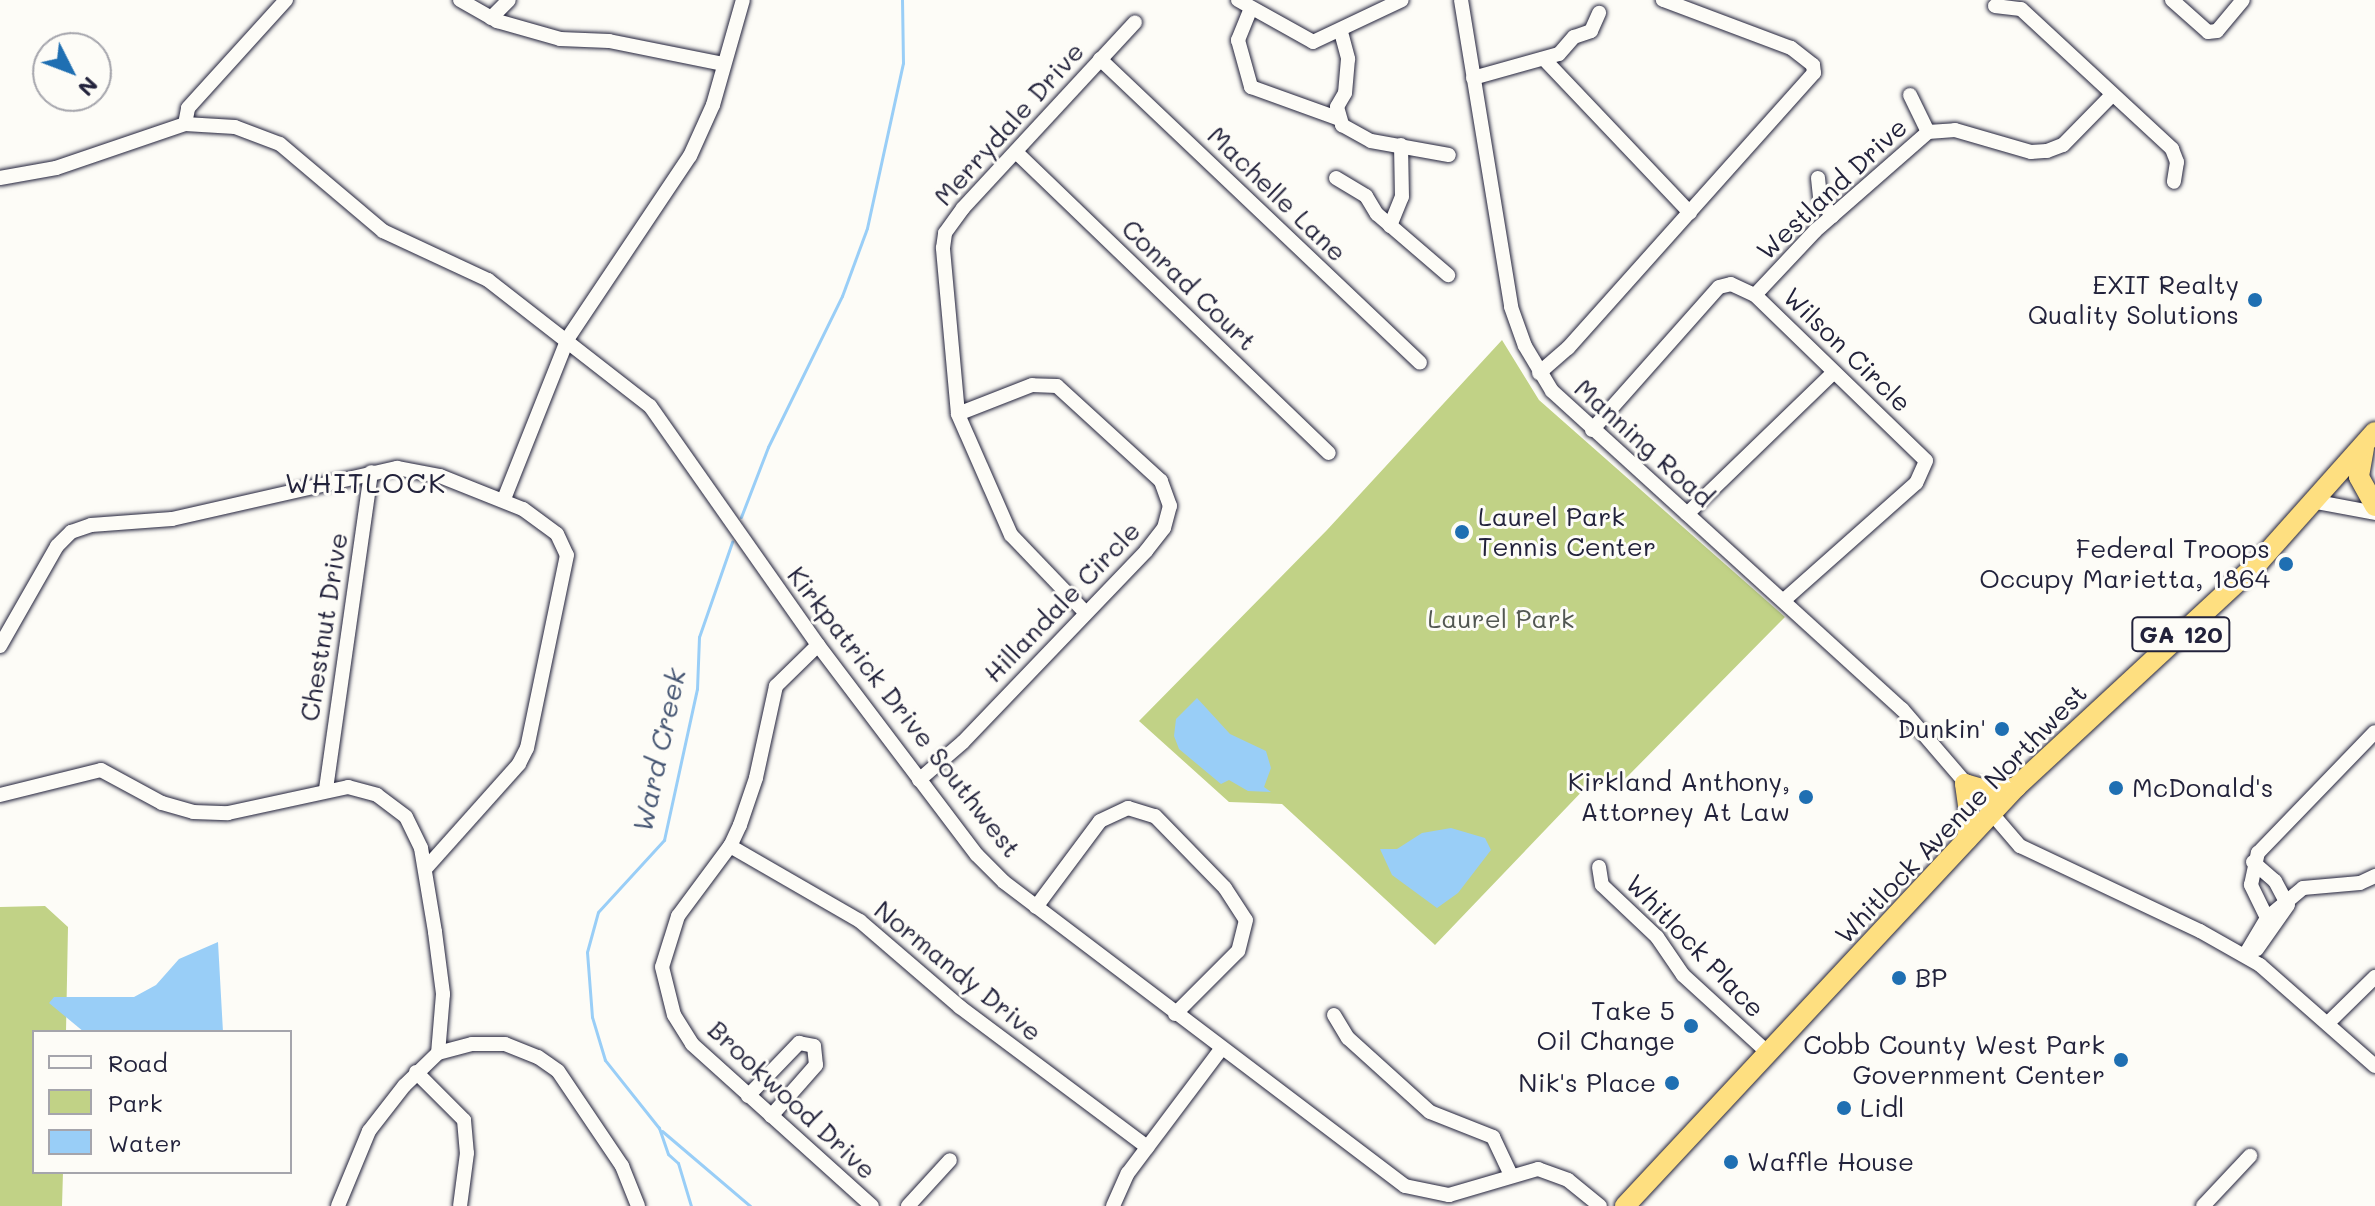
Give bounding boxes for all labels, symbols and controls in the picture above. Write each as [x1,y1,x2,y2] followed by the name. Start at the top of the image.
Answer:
[32,32,112,112] north arrow
[928,36,1090,212] street label: Merrydale Drive
[72,71,105,103] text: N
[1751,112,1913,266] street label: Westland Drive
[1201,120,1353,268] street label: Machelle Lane
[1115,213,1263,357] street label: Conrad Court
[2028,269,2239,330] place label: EXIT Realty Quality Solutions
[1777,281,1917,419] street label: Wilson Circle
[2246,291,2264,309] marker: EXIT Realty Quality Solutions
[1568,372,1720,514] street label: Manning Road
[285,465,447,499] district label: WHITLOCK
[1478,501,1656,562] place label: Laurel Park Tennis Center
[977,515,1147,689] street label: Hillandale Circle
[1453,523,1471,541] marker: Laurel Park Tennis Center
[294,530,354,724] street label: Chestnut Drive
[1979,533,2270,594] place label: Federal Troops Occupy Marietta, 1864
[2277,555,2295,573] marker: Federal Troops Occupy Marietta, 1864
[781,560,1027,864] street label: Kirkpatrick Drive Southwest
[1427,603,1575,635] park label: Laurel Park
[2131,614,2231,654] road number: GA 120
[624,665,692,835] water label: Ward Creek
[1829,678,2093,950] street label: Whitlock Avenue Northwest
[1898,713,1986,745] place label: Dunkin'
[1993,720,2011,738] marker: Dunkin'
[1568,766,1790,828] place label: Kirkland Anthony, Attorney At Law
[2132,772,2273,804] place label: McDonald's
[2107,779,2125,797] marker: McDonald's
[1797,788,1815,806] marker: Kirkland Anthony, Attorney At Law
[1619,868,1771,1024] street label: Whitlock Place
[868,894,1048,1048] street label: Normandy Drive
[1915,962,1947,994] place label: BP
[1890,969,1908,987] marker: BP
[1537,995,1675,1056] place label: Take 5 Oil Change
[702,1014,882,1186] street label: Brookwood Drive
[1682,1017,1700,1035] marker: Take 5 Oil Change
[1803,1029,2105,1090] place label: Cobb County West Park Government Center
[32,1030,292,1174] legend
[108,1047,168,1078] text: Road
[2112,1051,2130,1069] marker: Cobb County West Park Government Center
[1518,1067,1656,1099] place label: Nik's Place
[1663,1074,1681,1092] marker: Nik's Place
[108,1087,162,1118] text: Park
[1860,1092,1905,1124] place label: Lidl
[1835,1099,1853,1117] marker: Lidl
[108,1127,182,1158] text: Water
[1747,1146,1914,1178] place label: Waffle House
[1722,1153,1740,1171] marker: Waffle House

